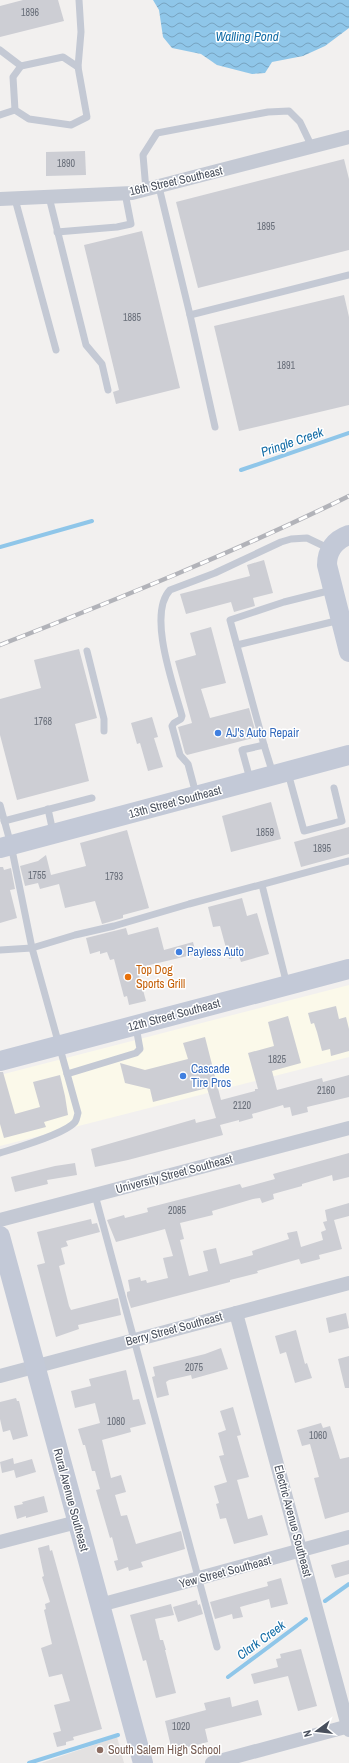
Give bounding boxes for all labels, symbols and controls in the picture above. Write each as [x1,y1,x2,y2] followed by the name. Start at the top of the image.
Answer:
[21,6,40,19] house number: 1896
[215,28,279,45] water label: Walling Pond
[57,157,76,170] house number: 1890
[128,162,224,200] street label: 16th Street Southeast
[257,220,276,233] house number: 1895
[123,311,142,324] house number: 1885
[277,359,296,372] house number: 1891
[258,423,326,461] water label: Pringle Creek
[34,715,53,728] house number: 1768
[225,725,300,741] place label: AJ's Auto Repair
[213,728,223,738] marker: AJ's Auto Repair
[127,782,223,822] street label: 13th Street Southeast
[256,826,275,839] house number: 1859
[313,842,332,855] house number: 1895
[28,869,47,882] house number: 1755
[105,870,124,883] house number: 1793
[187,944,244,960] place label: Payless Auto
[174,947,184,957] marker: Payless Auto
[136,962,185,992] place label: Top Dog Sports Grill
[123,972,133,982] marker: Top Dog Sports Grill
[126,995,222,1035] street label: 12th Street Southeast
[268,1053,287,1066] house number: 1825
[191,1061,231,1091] place label: Cascade Tire Pros
[178,1071,188,1081] marker: Cascade Tire Pros
[317,1084,336,1097] house number: 2160
[233,1099,252,1112] house number: 2120
[114,1151,234,1197] street label: University Street Southeast
[168,1204,187,1217] house number: 2085
[124,1308,224,1350] street label: Berry Street Southeast
[185,1361,204,1374] house number: 2075
[107,1415,126,1428] house number: 1080
[309,1429,328,1442] house number: 1060
[50,1447,93,1553] street label: Rural Avenue Southeast
[270,1463,316,1579] street label: Electric Avenue Southeast
[177,1552,273,1592] street label: Yew Street Southeast
[233,1616,289,1663] water label: Clark Creek
[297,1711,337,1751] north arrow
[172,1720,191,1733] house number: 1020
[300,1729,315,1739] text: N
[108,1742,221,1758] place label: South Salem High School
[95,1745,105,1755] marker: South Salem High School

